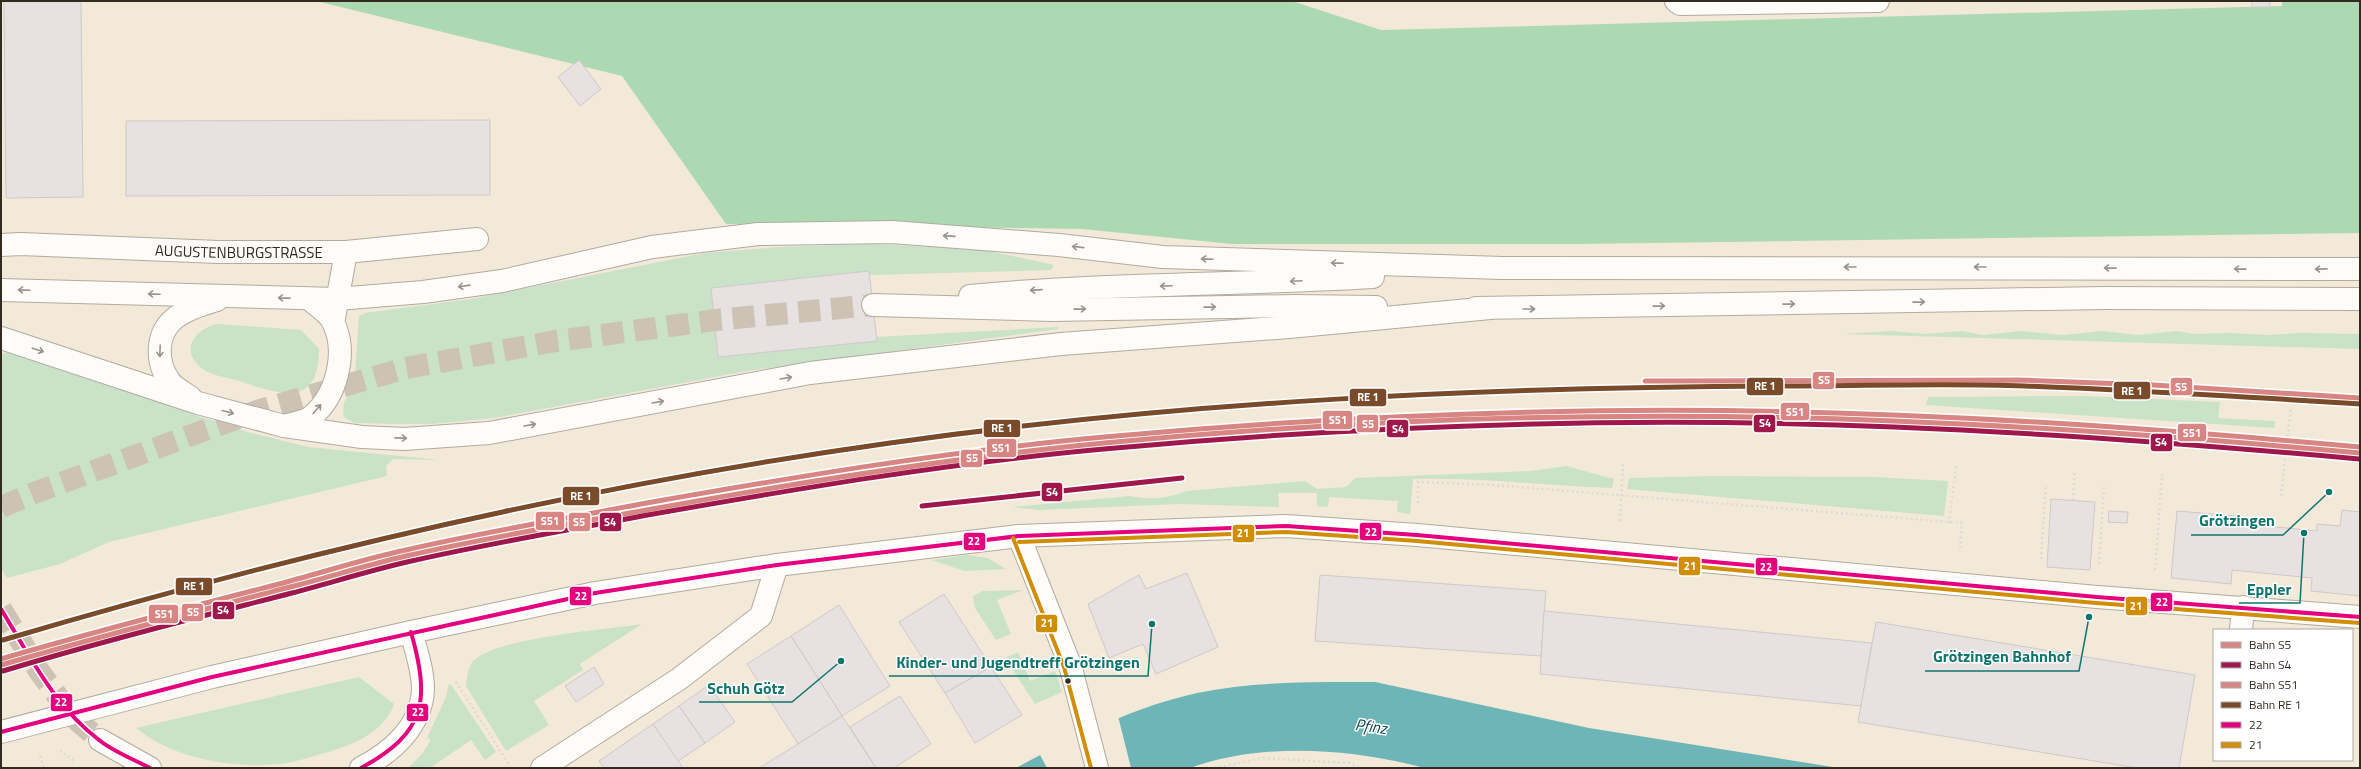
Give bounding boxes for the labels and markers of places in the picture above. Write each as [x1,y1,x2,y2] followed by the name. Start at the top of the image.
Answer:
[2191,507,2283,535] callout: Grötzingen
[2239,575,2300,603] callout: Eppler
[1925,643,2079,671] callout: Grötzingen Bahnhof
[889,648,1148,676] callout: Kinder- und Jugendtreff Grötzingen
[699,674,792,702] callout: Schuh Götz
[1063,676,1073,686] unlabelled marker

